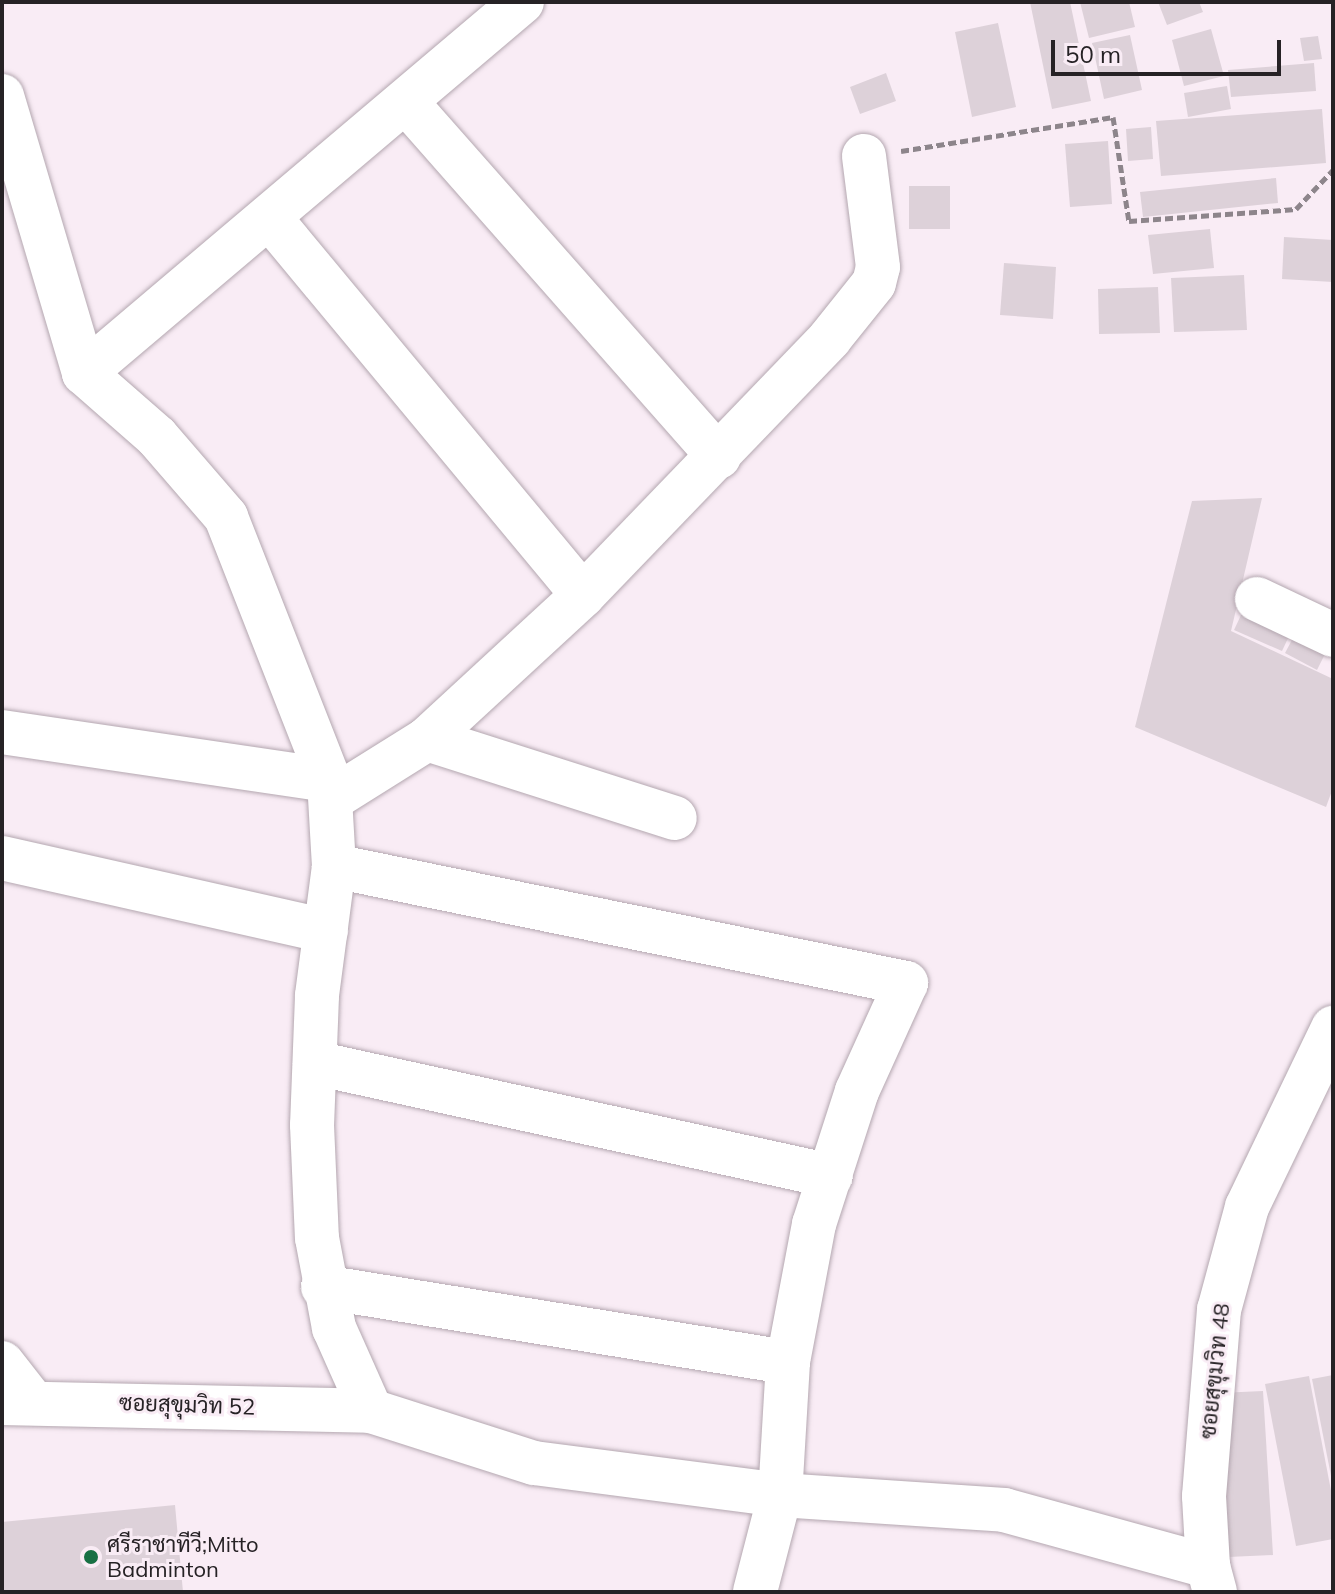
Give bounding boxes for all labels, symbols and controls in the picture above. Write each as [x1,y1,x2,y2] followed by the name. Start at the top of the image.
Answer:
[1055,24,1285,74] scale bar
[1065,39,1121,69] text: 50 m
[1195,1302,1235,1440] street label: ซอยสุขุมวิท 48
[118,1389,256,1421] street label: ซอยสุขุมวิท 52
[107,1531,259,1582] place label: ศรีราชาทีวี;Mitto Badminton
[82,1548,100,1566] marker: ศรีราชาทีวี;Mitto Badminton

